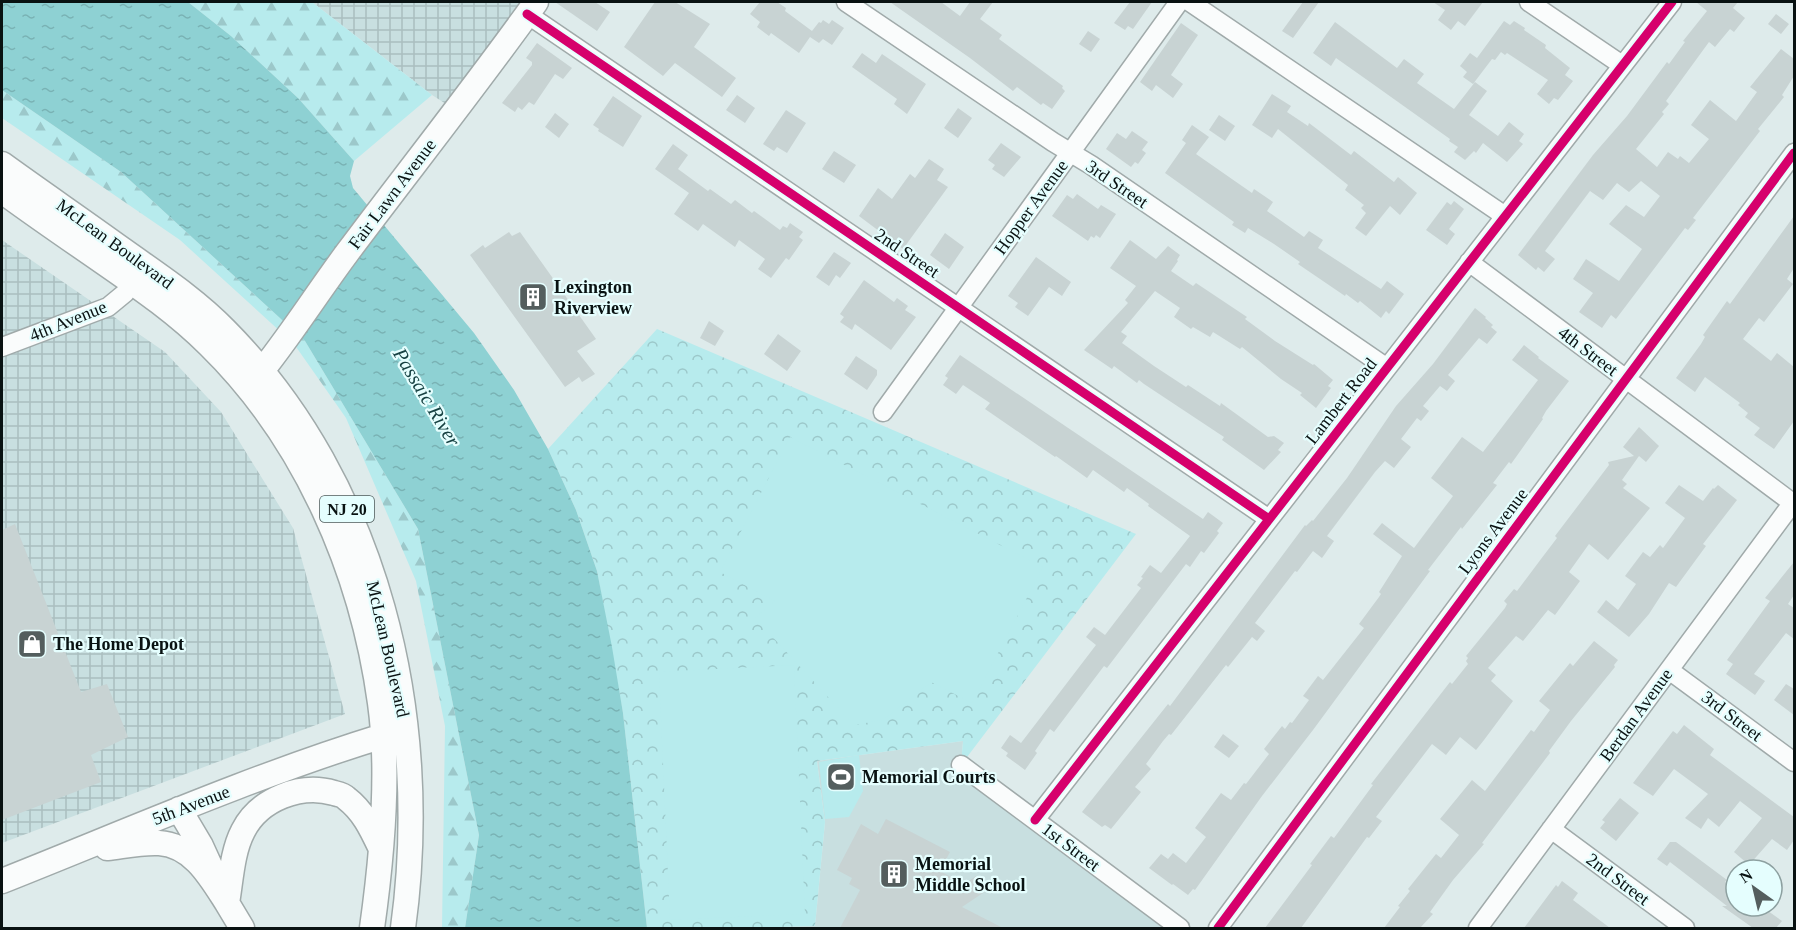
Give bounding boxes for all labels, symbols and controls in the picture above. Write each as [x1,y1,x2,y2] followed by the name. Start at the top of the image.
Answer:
[344,135,440,253] street label: Fair Lawn Avenue
[990,156,1072,258] street label: Hopper Avenue
[1082,156,1152,212] street label: 3rd Street
[53,195,177,293] street label: McLean Boulevard
[871,224,943,282] street label: 2nd Street
[554,277,632,318] place label: Lexington Riverview
[517,281,549,313] building icon: Lexington Riverview
[27,297,109,345] street label: 4th Avenue
[1554,322,1622,380] street label: 4th Street
[389,343,465,450] water label: Passaic River
[1301,354,1381,448] street label: Lambert Road
[1454,484,1532,578] street label: Lyons Avenue
[320,496,374,522] road number: NJ 20
[363,579,413,719] street label: McLean Boulevard
[16,628,48,660] shop icon: The Home Depot
[53,634,184,654] place label: The Home Depot
[1596,665,1676,765] street label: Berdan Avenue
[1698,687,1766,745] street label: 3rd Street
[825,761,857,793] sports icon: Memorial Courts
[862,767,995,787] place label: Memorial Courts
[150,781,232,829] street label: 5th Avenue
[1038,819,1104,875] street label: 1st Street
[1583,849,1653,909] street label: 2nd Street
[915,854,1026,895] place label: Memorial Middle School
[878,858,910,890] building icon: Memorial Middle School
[1724,858,1784,918] north arrow
[1736,865,1756,886] text: N

